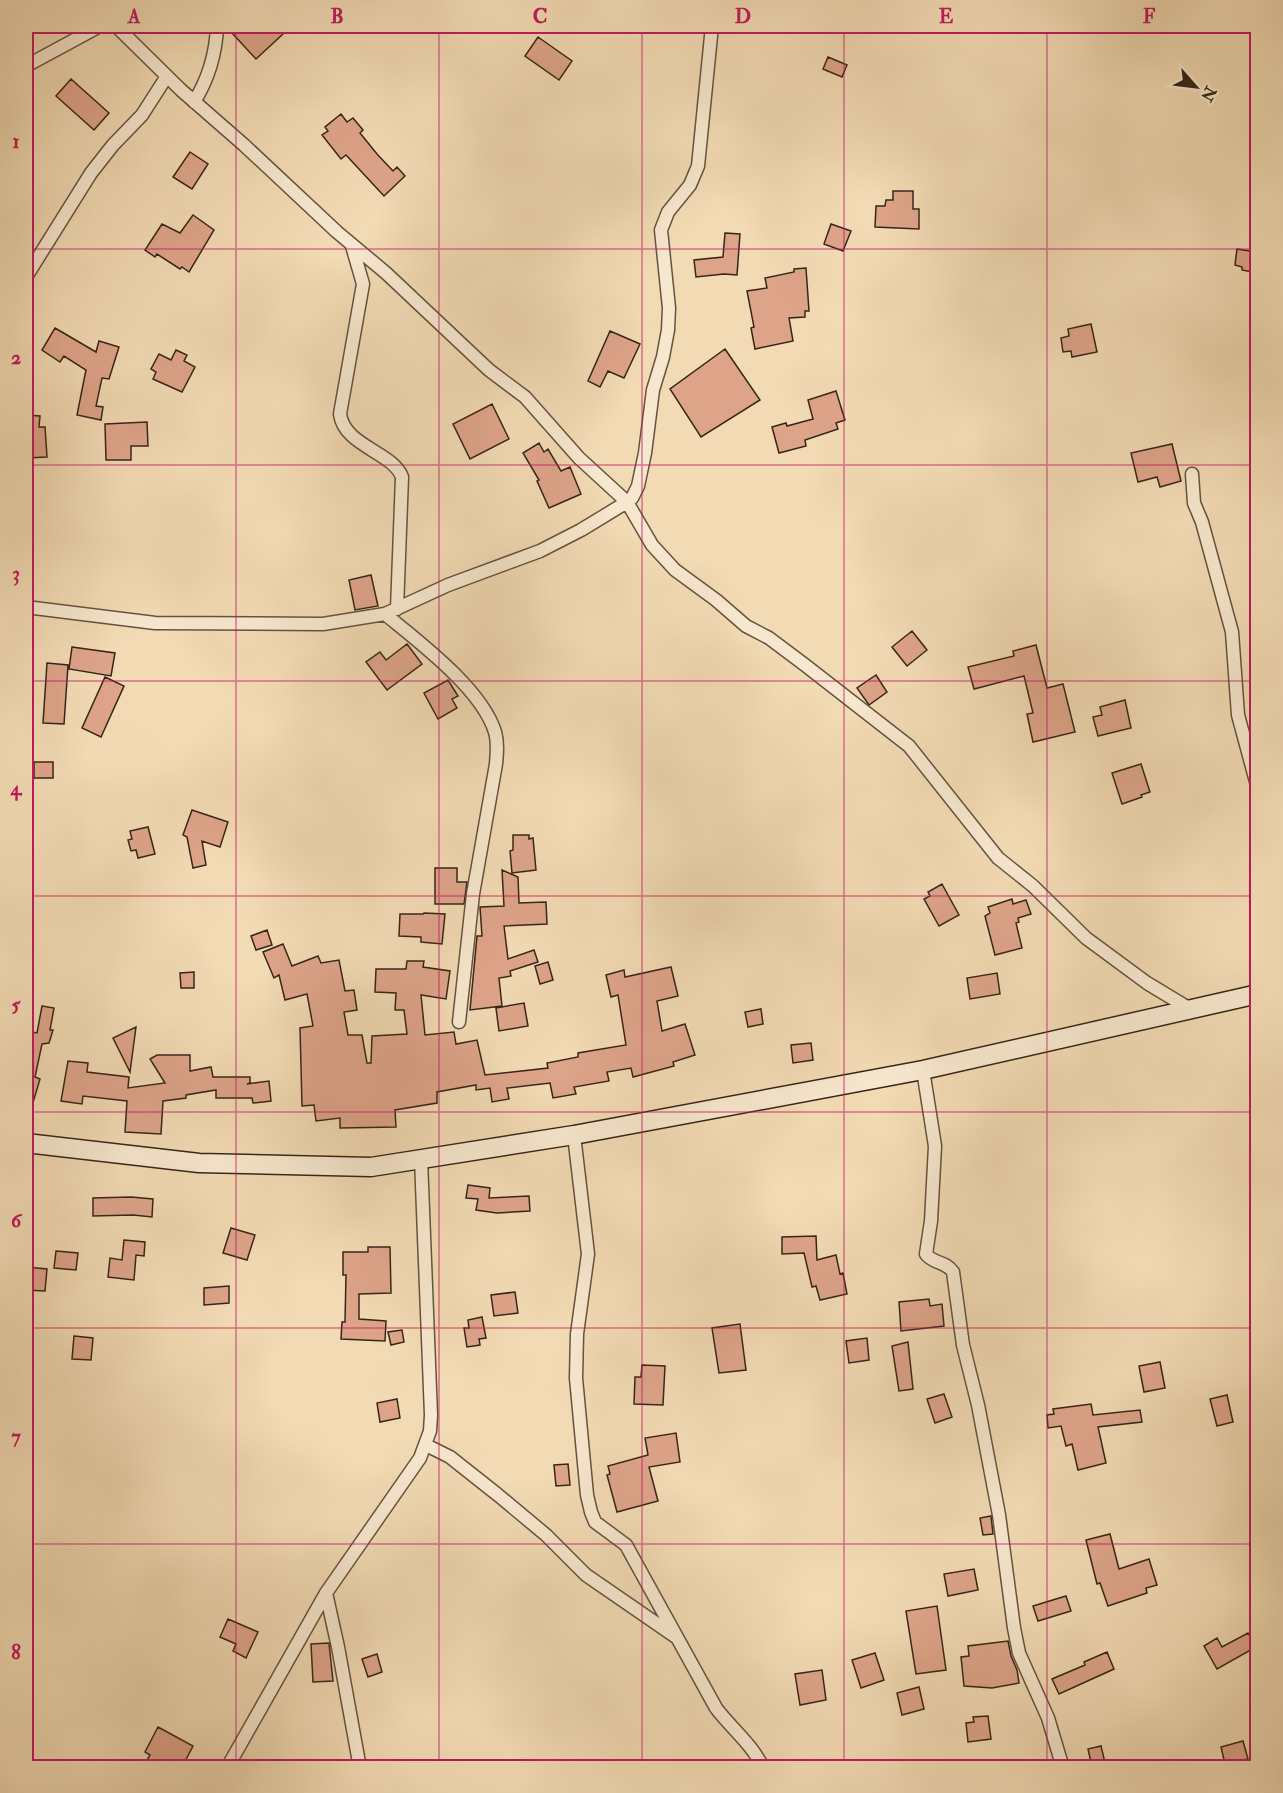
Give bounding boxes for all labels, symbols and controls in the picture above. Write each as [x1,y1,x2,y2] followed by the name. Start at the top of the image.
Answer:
[127,4,141,29] text: A
[330,4,344,29] text: B
[533,4,547,29] text: C
[735,4,751,29] text: D
[939,4,954,29] text: E
[1143,4,1156,29] text: F
[1166,57,1226,117] north arrow
[1196,82,1221,105] text: N
[12,129,20,154] text: 1
[11,345,21,370] text: 2
[12,561,20,586] text: 3
[10,776,23,801] text: 4
[12,992,22,1017] text: 5
[11,1208,23,1233] text: 6
[11,1424,21,1449] text: 7
[11,1640,21,1665] text: 8

